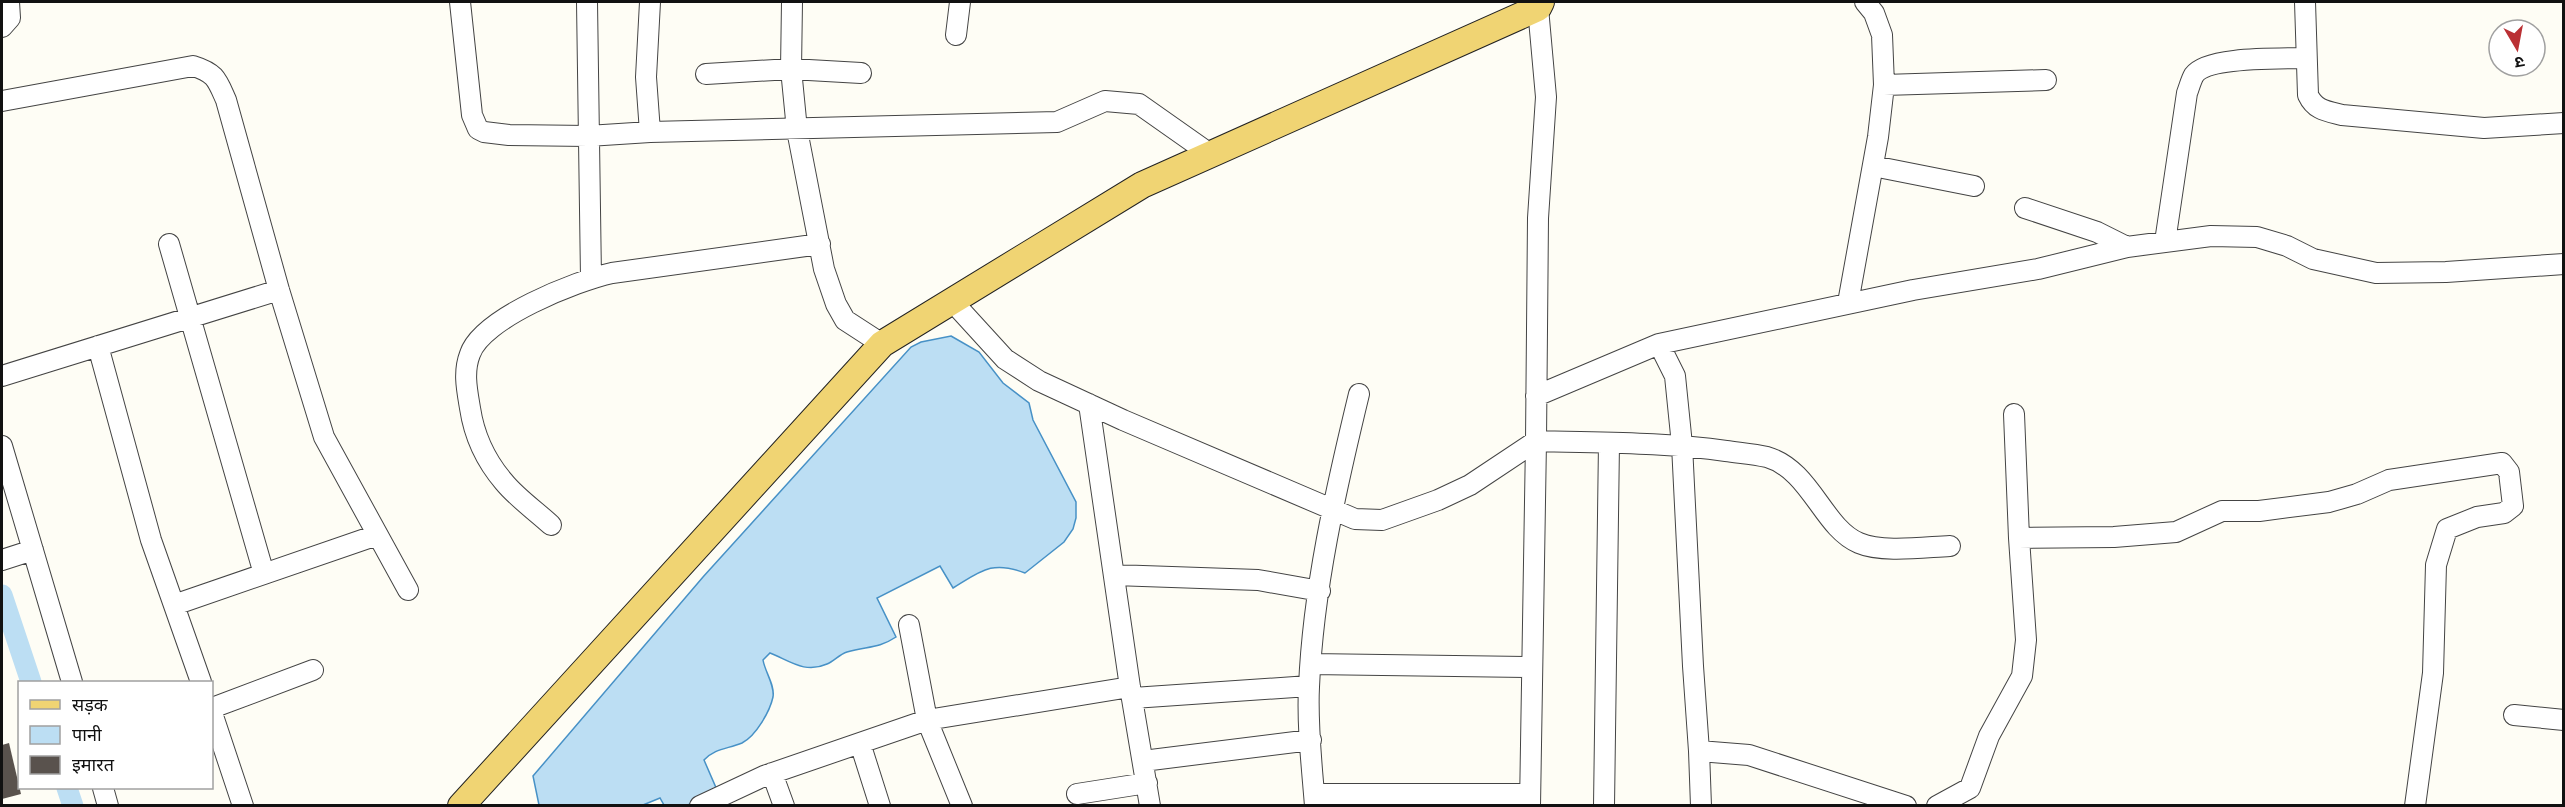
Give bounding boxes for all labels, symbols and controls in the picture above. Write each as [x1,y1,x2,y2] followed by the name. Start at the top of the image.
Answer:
[2487,18,2547,78] north arrow
[2512,49,2526,75] text: उ
[18,681,213,789] legend
[72,692,109,719] text: सड़क
[72,722,102,749] text: पानी
[72,752,115,779] text: इमारत

